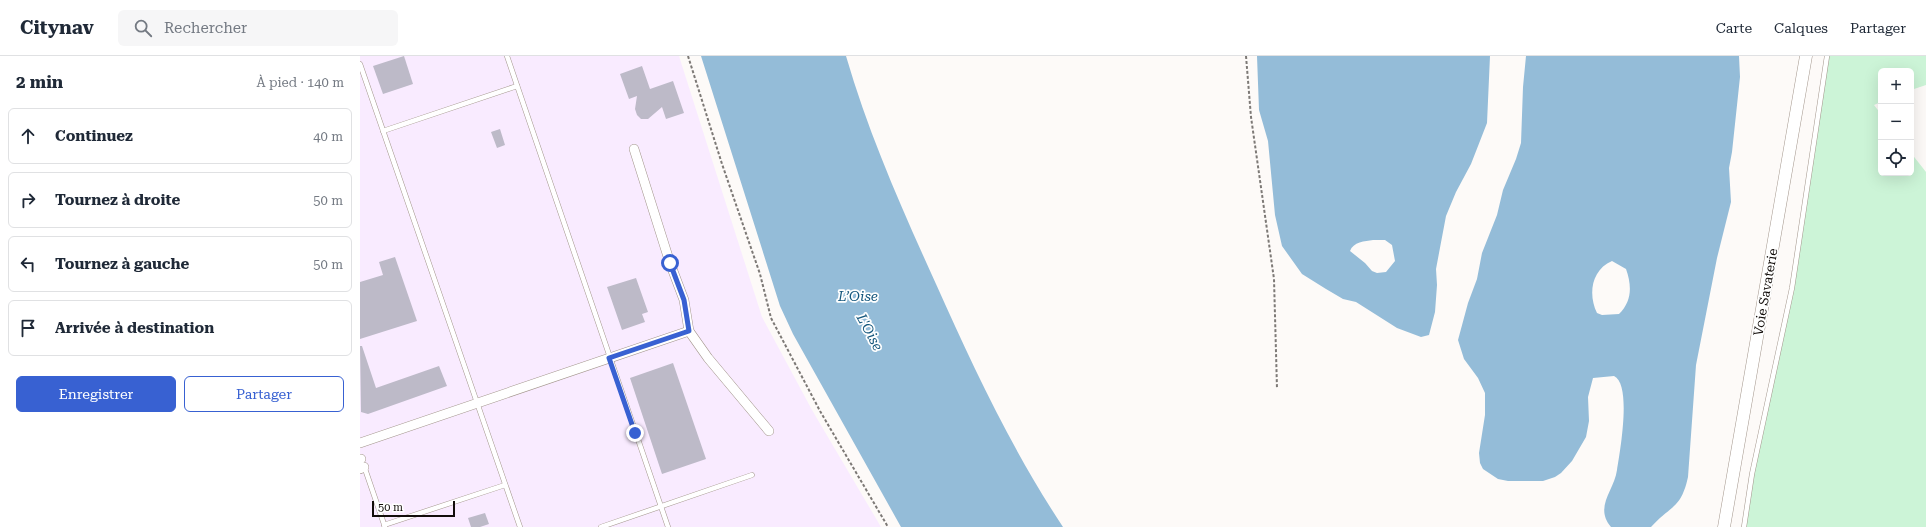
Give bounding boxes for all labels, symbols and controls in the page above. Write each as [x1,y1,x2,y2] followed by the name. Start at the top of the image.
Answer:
[118,10,398,46] search box
[20,16,94,39] text: Citynav
[132,17,154,39] icon: search
[164,19,247,37] text: Rechercher
[1716,20,1752,36] text: Carte
[1774,20,1828,36] text: Calques
[1850,20,1906,36] text: Partager
[1878,68,1914,176] map controls
[1878,68,1914,104] button: +
[16,72,63,92] text: 2 min
[257,75,344,90] text: À pied · 140 m
[1878,104,1914,140] button: −
[17,125,39,147] icon: ahead
[55,127,133,145] text: Continuez
[313,129,343,144] text: 40 m
[1878,140,1914,176] button: locate
[17,189,39,211] icon: right
[55,191,180,209] text: Tournez à droite
[313,193,343,208] text: 50 m
[1750,247,1781,337] street label: Voie Savaterie
[17,253,39,275] icon: left
[661,254,679,272] route start
[55,255,189,273] text: Tournez à gauche
[313,257,343,272] text: 50 m
[837,288,878,304] water label: L’Oise
[853,310,886,353] water label: L'Oise
[17,317,39,339] icon: arrive
[55,319,214,337] text: Arrivée à destination
[16,376,176,412] button: Enregistrer
[184,376,344,412] button: Partager
[626,424,644,442] route end
[372,499,455,518] scale bar
[378,501,403,514] text: 50 m

